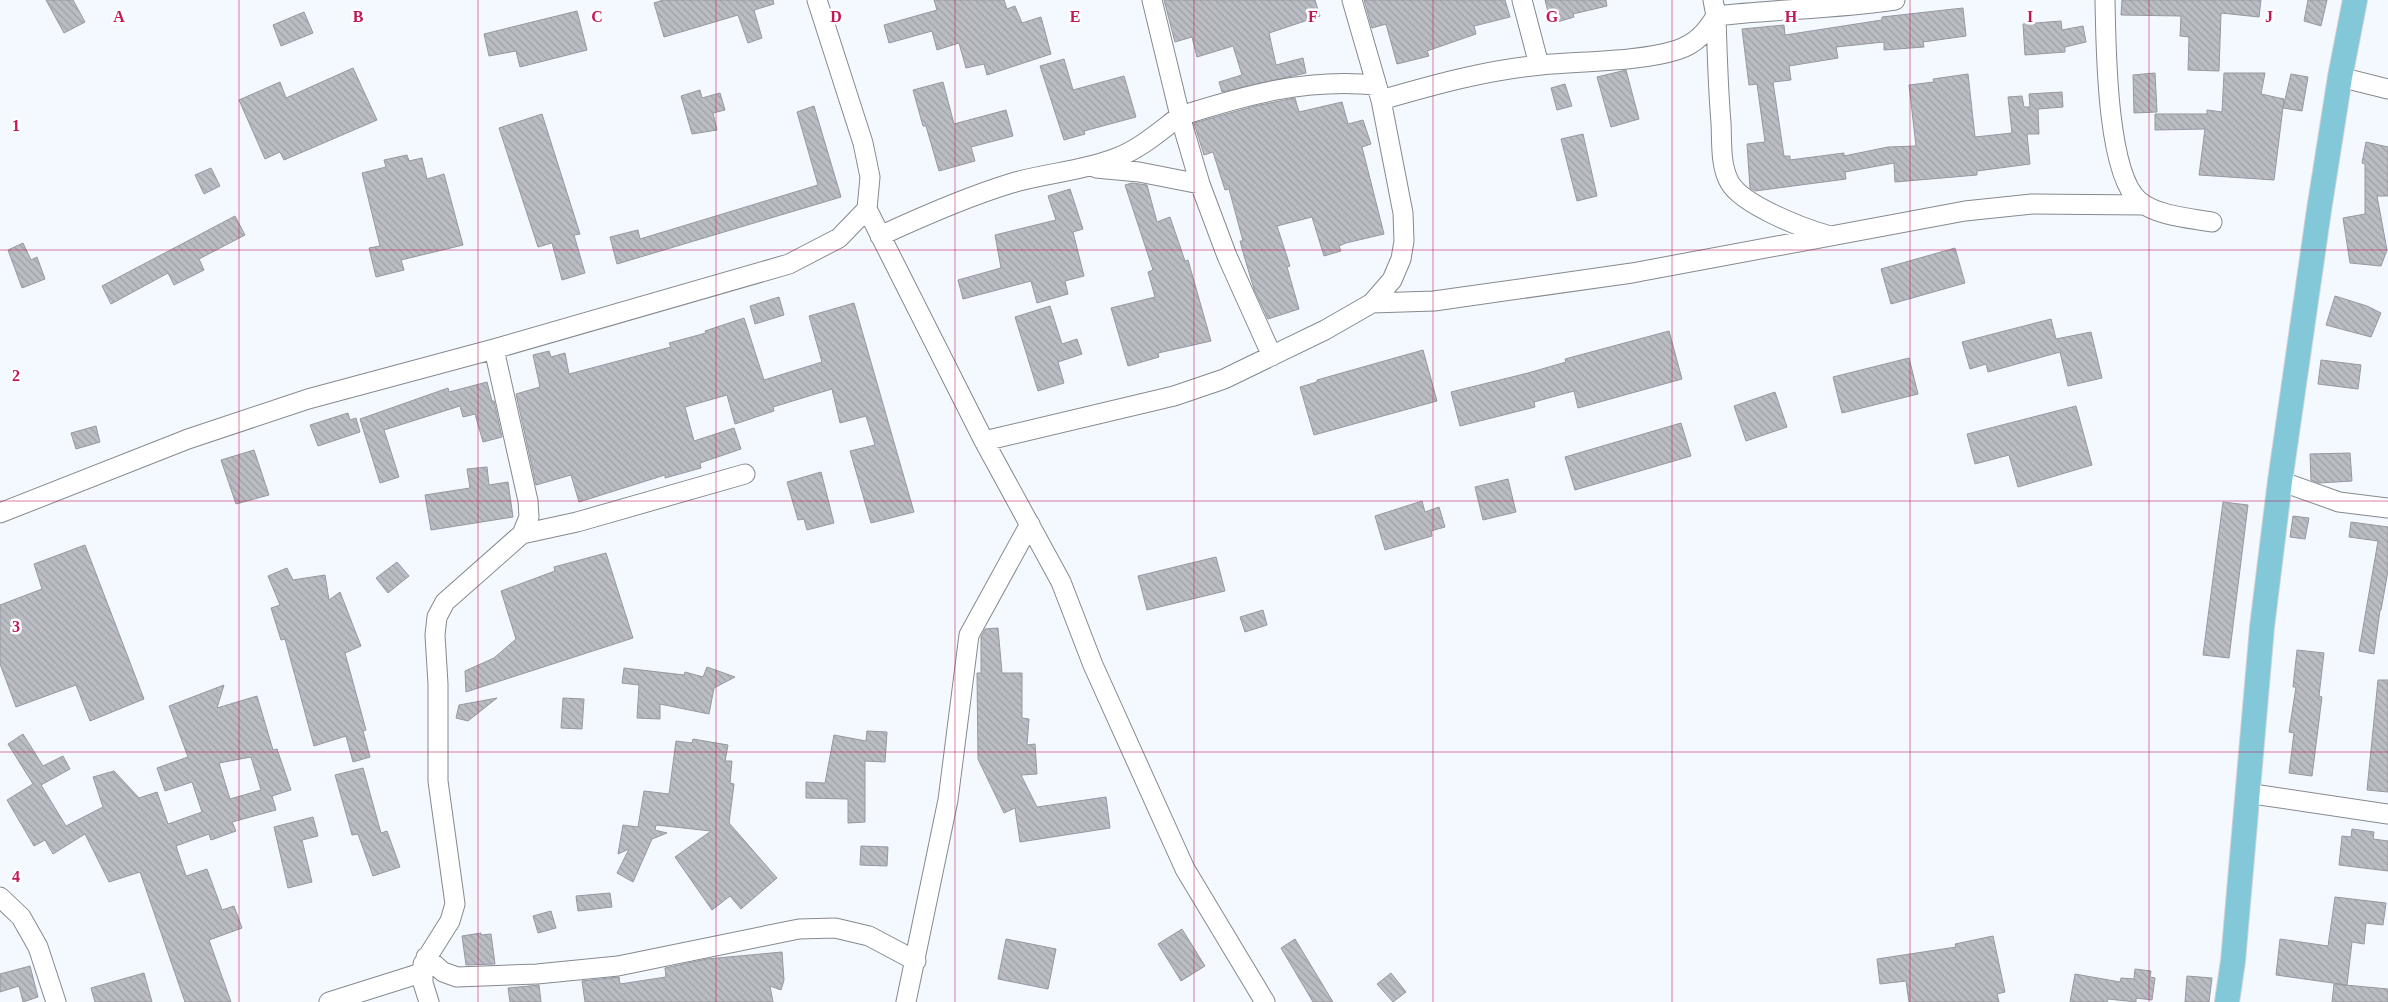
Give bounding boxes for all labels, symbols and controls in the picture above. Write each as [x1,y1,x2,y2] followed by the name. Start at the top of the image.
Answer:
[113,8,125,25] text: A
[353,8,364,25] text: B
[591,8,603,25] text: C
[830,8,842,25] text: D
[1070,8,1080,25] text: E
[1308,8,1318,25] text: F
[1546,8,1559,25] text: G
[1785,8,1798,25] text: H
[2027,8,2033,25] text: I
[2265,8,2273,25] text: J
[12,117,20,134] text: 1
[12,367,20,384] text: 2
[12,618,20,635] text: 3
[12,868,20,885] text: 4

